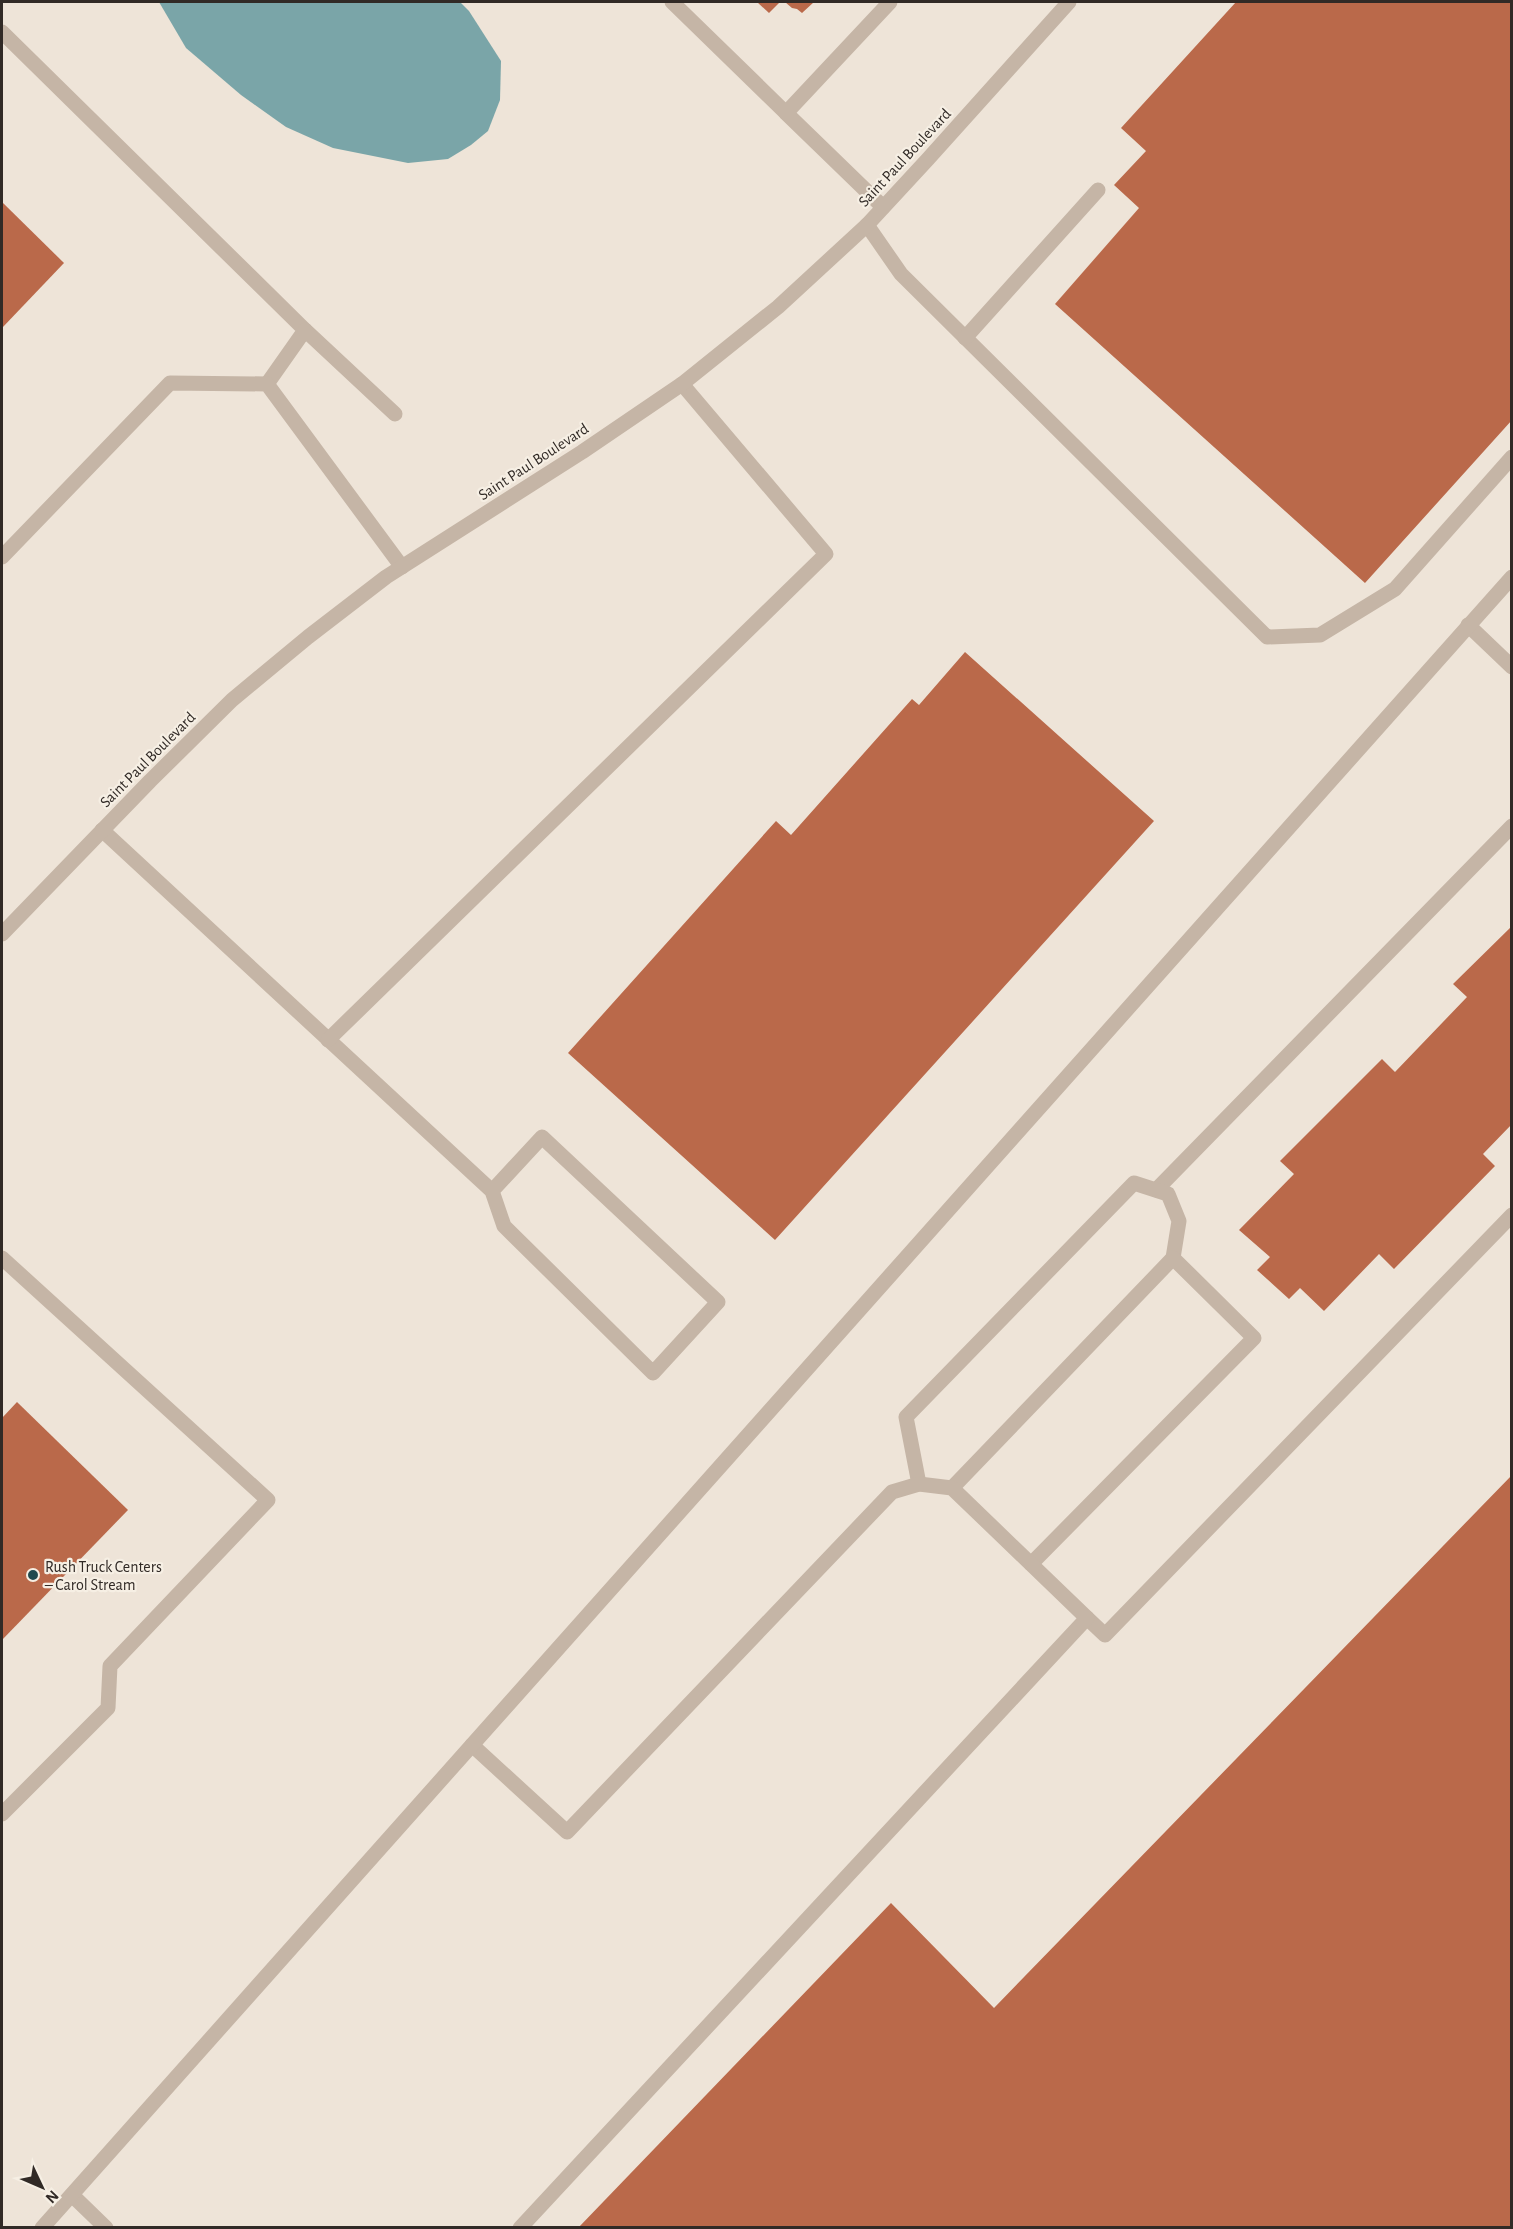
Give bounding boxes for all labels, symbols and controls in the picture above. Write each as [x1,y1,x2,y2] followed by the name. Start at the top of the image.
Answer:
[855,106,954,210] street label: Saint Paul Boulevard
[476,420,591,503] street label: Saint Paul Boulevard
[97,709,198,810] street label: Saint Paul Boulevard
[44,1559,162,1593] place label: Rush Truck Centers – Carol Stream
[26,1568,40,1582] marker: Rush Truck Centers – Carol Stream
[12,2157,72,2217] north arrow
[42,2187,62,2206] text: N

